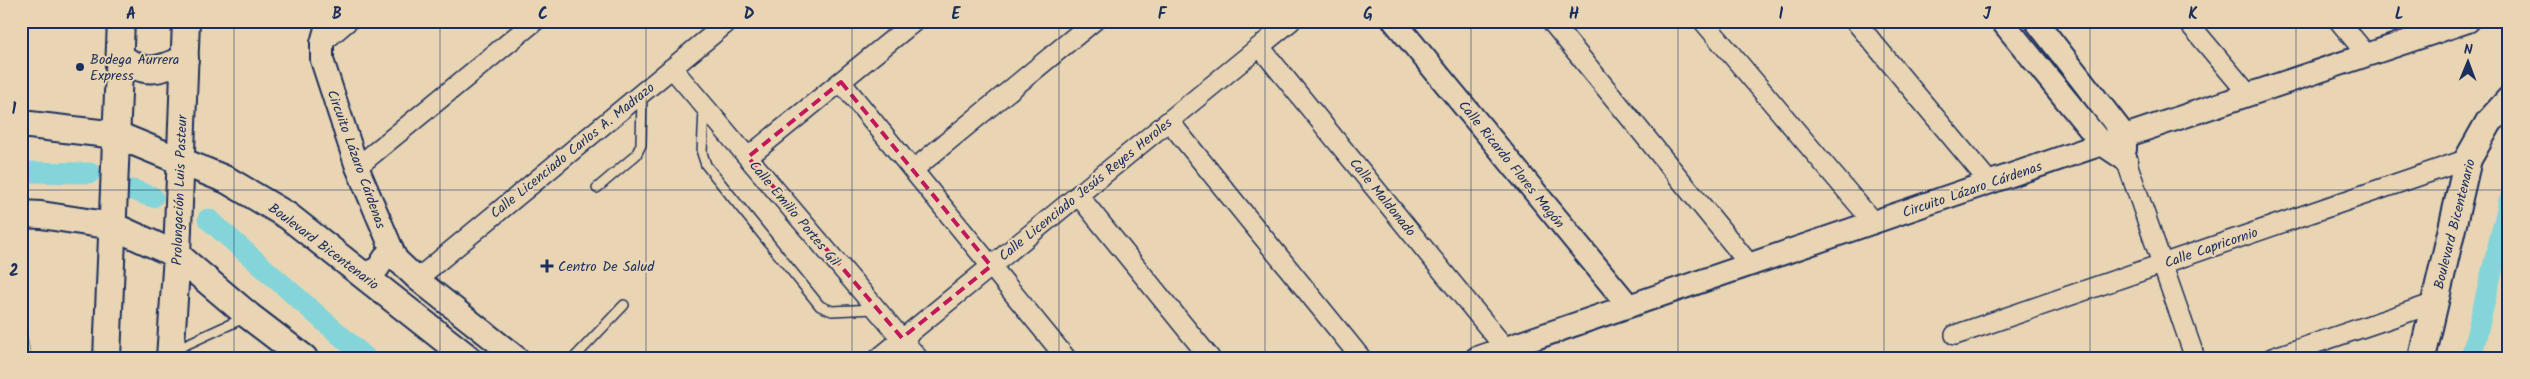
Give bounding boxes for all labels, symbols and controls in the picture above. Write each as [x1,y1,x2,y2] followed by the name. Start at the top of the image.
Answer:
[126,2,136,27] text: A
[332,2,342,27] text: B
[538,2,548,27] text: C
[744,2,755,27] text: D
[952,2,962,27] text: E
[1158,2,1168,27] text: F
[1363,2,1373,27] text: G
[1569,2,1579,27] text: H
[1779,2,1784,27] text: I
[1983,2,1992,27] text: J
[2188,2,2198,27] text: K
[2395,2,2403,27] text: L
[2442,38,2492,88] north arrow
[2464,39,2473,61] text: N
[90,49,179,87] place label: Bodega Aurrera Express
[74,61,86,73] marker: Bodega Aurrera Express
[485,77,660,224] street label: Calle Licenciado Carlos A. Madrazo
[321,87,391,232] street label: Circuito Lázaro Cárdenas
[1453,96,1570,233] street label: Calle Ricardo Flores Magón
[12,97,17,122] text: 1
[166,113,194,266] street label: Prolongación Luis Pasteur
[994,113,1177,267] street label: Calle Licenciado Jesús Reyes Heroles
[1344,154,1421,242] street label: Calle Maldonado
[743,156,846,272] street label: Calle Emilio Portes Gil
[1899,156,2045,224] street label: Circuito Lázaro Cárdenas
[2428,157,2482,292] street label: Boulevard Bicentenario
[263,198,383,296] street label: Boulevard Bicentenario
[2162,222,2261,274] street label: Calle Capricornio
[558,256,655,278] place label: Centro De Salud
[9,259,19,284] text: 2
[540,259,554,273] marker: Centro De Salud

